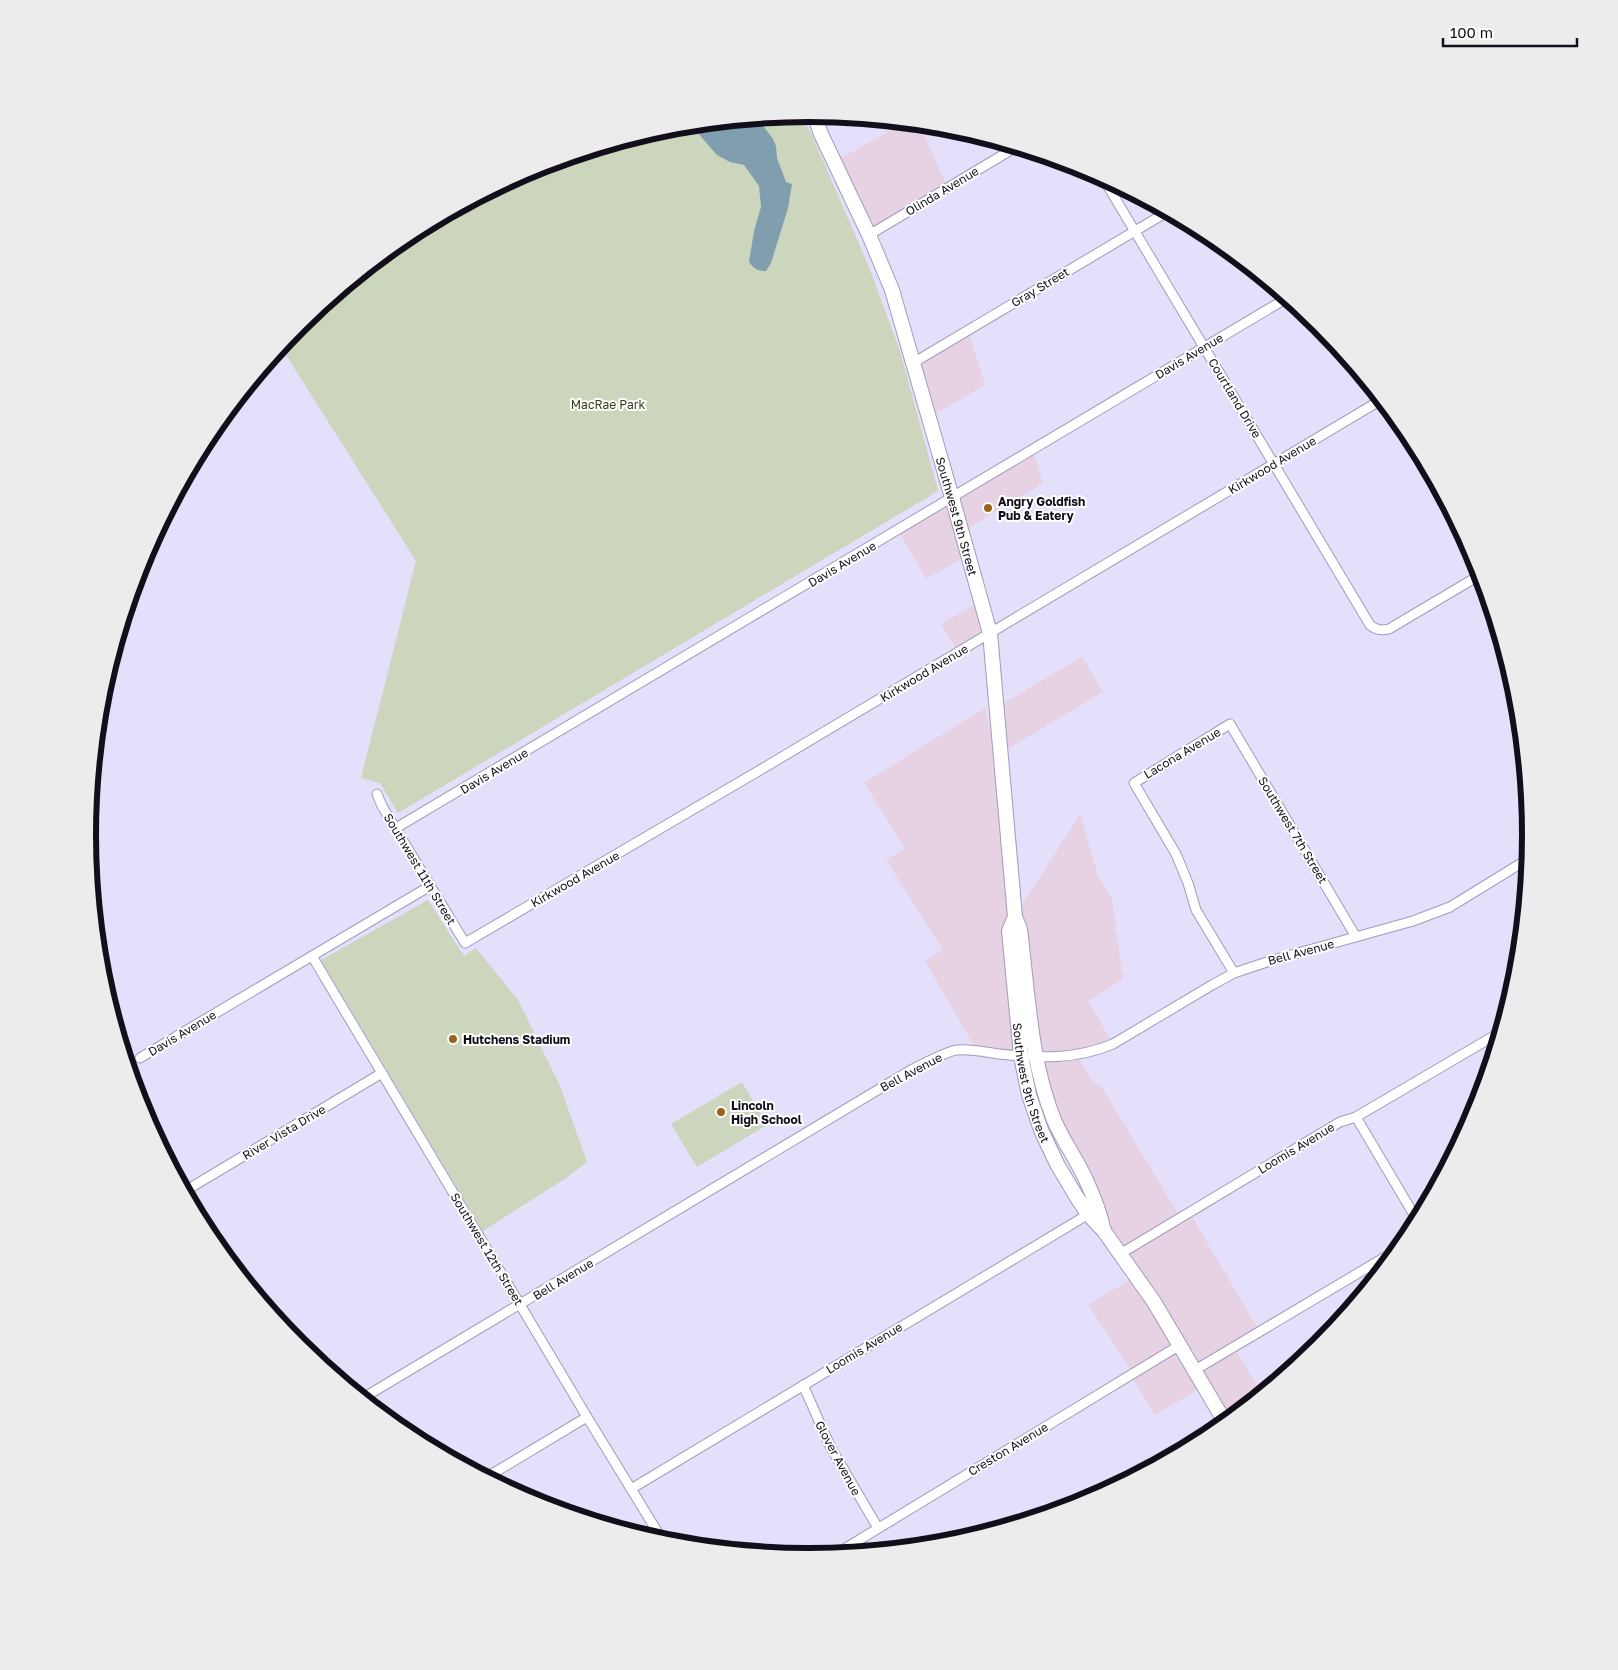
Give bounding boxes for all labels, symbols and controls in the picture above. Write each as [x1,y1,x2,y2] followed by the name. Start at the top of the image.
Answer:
[1443,15,1577,47] scale bar
[1450,23,1493,41] text: 100 m
[903,163,981,219] street label: Olinda Avenue
[1008,264,1072,310] street label: Gray Street
[1152,330,1226,382] street label: Davis Avenue
[1205,355,1265,441] street label: Courtland Drive
[571,397,645,412] park label: MacRae Park
[1225,433,1319,497] street label: Kirkwood Avenue
[933,455,981,578] street label: Southwest 9th Street
[998,494,1085,523] place label: Angry Goldfish Pub & Eatery
[982,502,994,514] marker: Angry Goldfish Pub & Eatery
[805,538,879,590] street label: Davis Avenue
[877,641,971,705] street label: Kirkwood Avenue
[1141,724,1223,782] street label: Lacona Avenue
[457,745,531,797] street label: Davis Avenue
[1255,774,1331,886] street label: Southwest 7th Street
[381,811,459,928] street label: Southwest 11th Street
[528,848,622,910] street label: Kirkwood Avenue
[1266,936,1336,968] street label: Bell Avenue
[145,1007,219,1059] street label: Davis Avenue
[1010,1022,1053,1145] street label: Southwest 9th Street
[463,1032,570,1047] place label: Hutchens Stadium
[447,1033,459,1045] marker: Hutchens Stadium
[877,1049,945,1095] street label: Bell Avenue
[731,1098,802,1127] place label: Lincoln High School
[240,1101,328,1163] street label: River Vista Drive
[715,1106,727,1118] marker: Lincoln High School
[1255,1119,1337,1177] street label: Loomis Avenue
[448,1190,527,1308] street label: Southwest 12th Street
[530,1255,596,1303] street label: Bell Avenue
[823,1319,905,1377] street label: Loomis Avenue
[812,1418,864,1498] street label: Glover Avenue
[965,1419,1051,1479] street label: Creston Avenue

